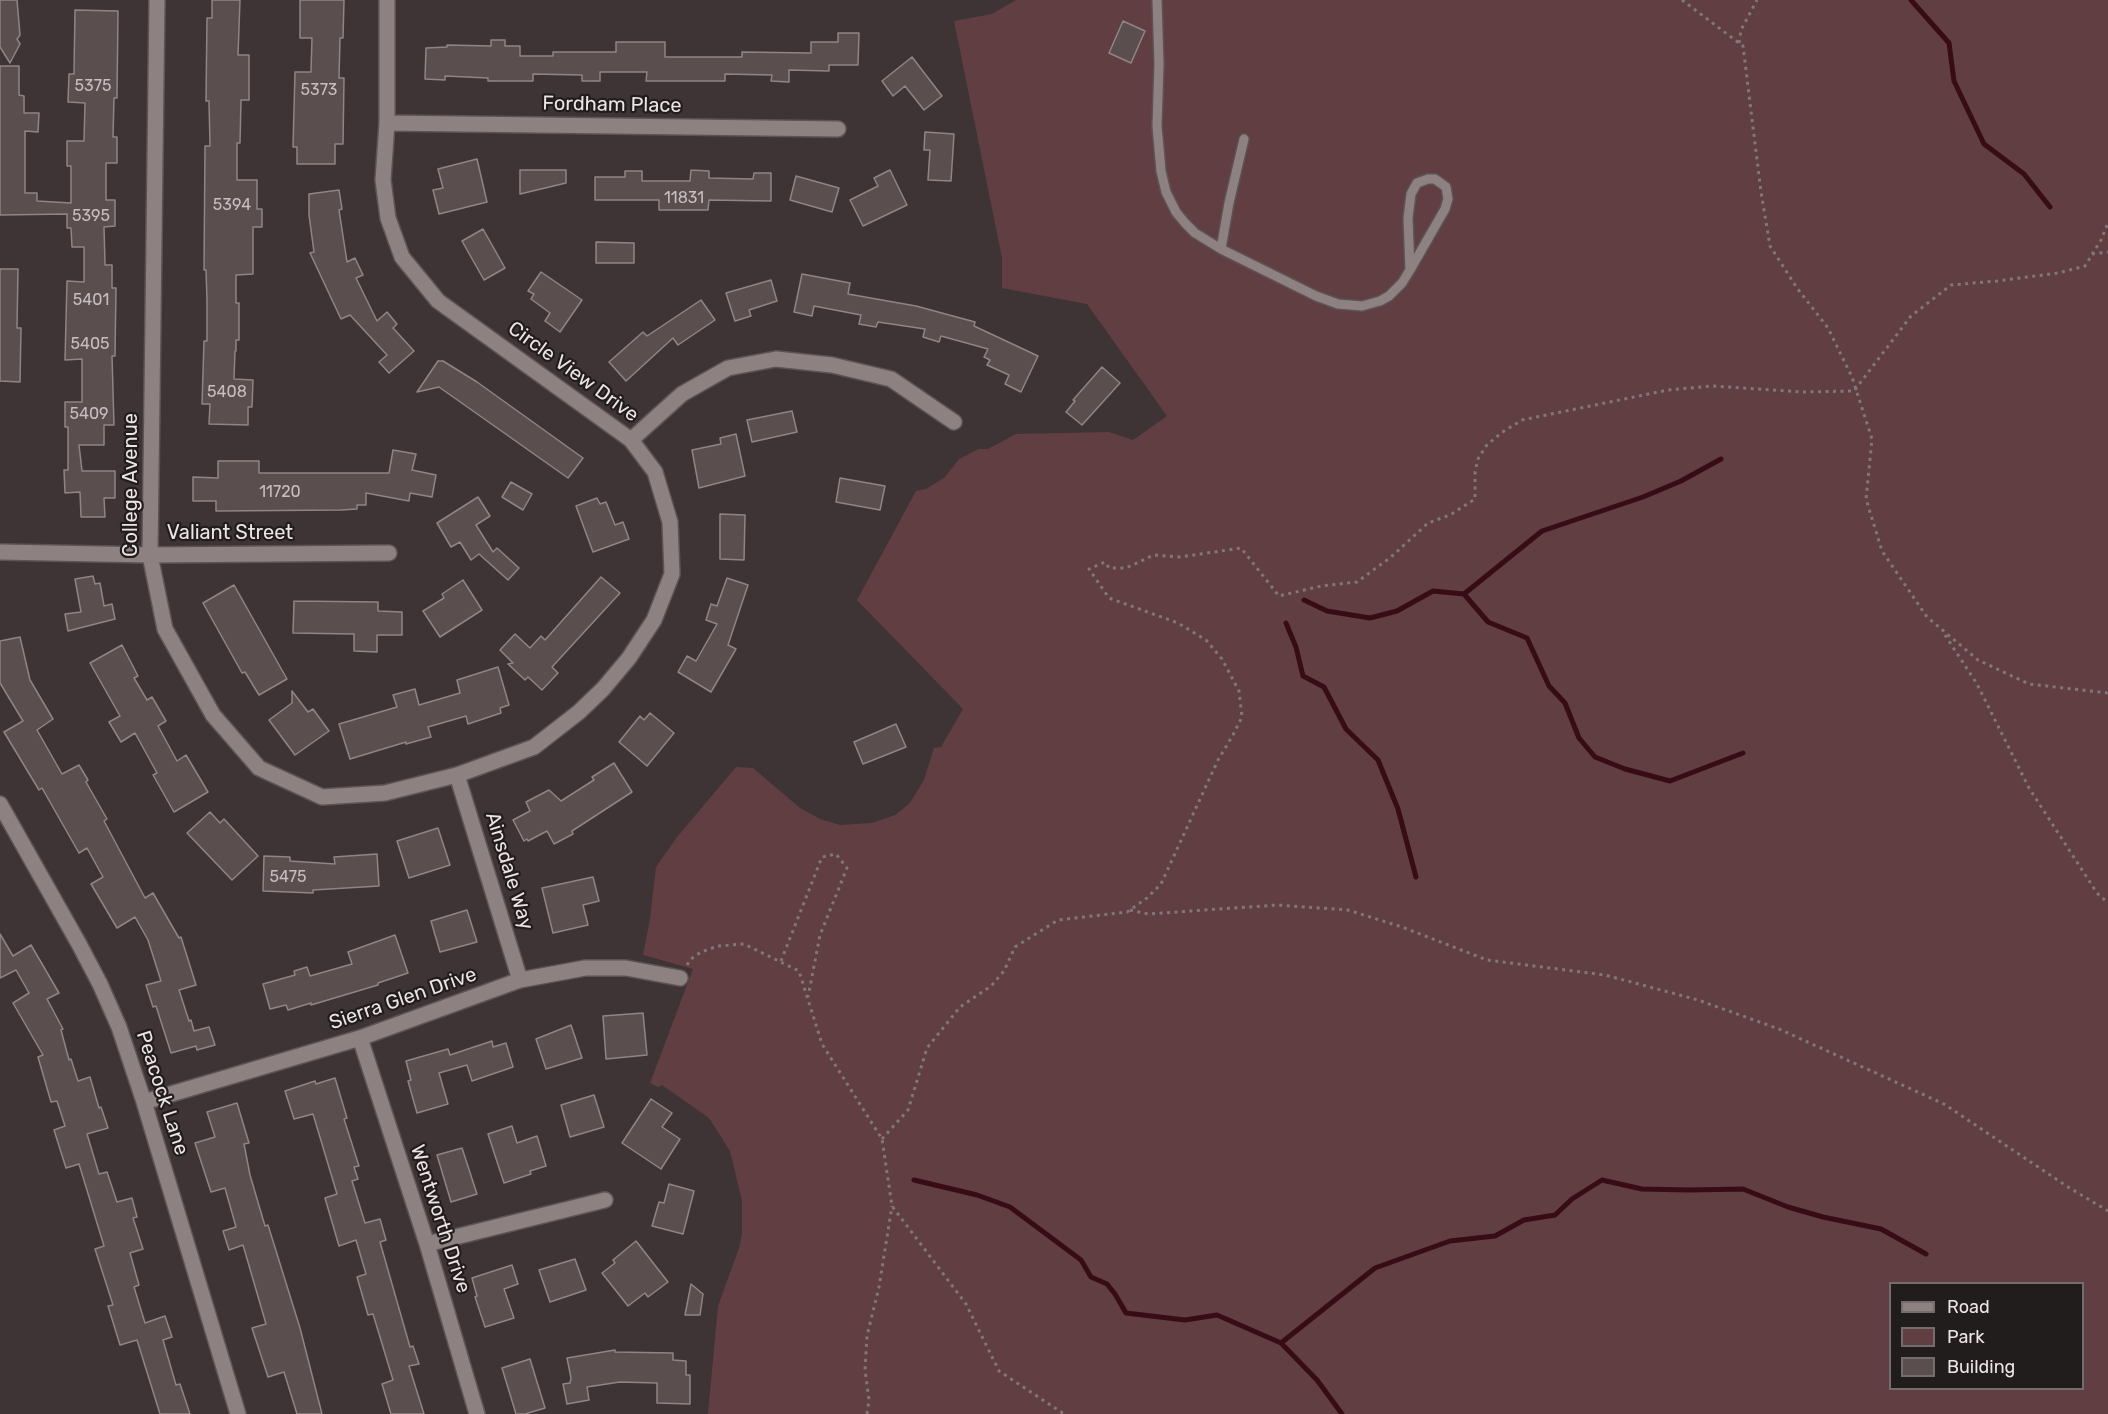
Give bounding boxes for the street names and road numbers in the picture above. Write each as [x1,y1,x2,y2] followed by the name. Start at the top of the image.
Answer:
[542,92,682,118] street label: Fordham Place
[503,317,643,427] street label: Circle View Drive
[119,413,143,557] street label: College Avenue
[167,521,293,545] street label: Valiant Street
[480,809,538,933] street label: Ainsdale Way
[326,963,480,1035] street label: Sierra Glen Drive
[131,1028,193,1158] street label: Peacock Lane
[405,1142,475,1296] street label: Wentworth Drive

